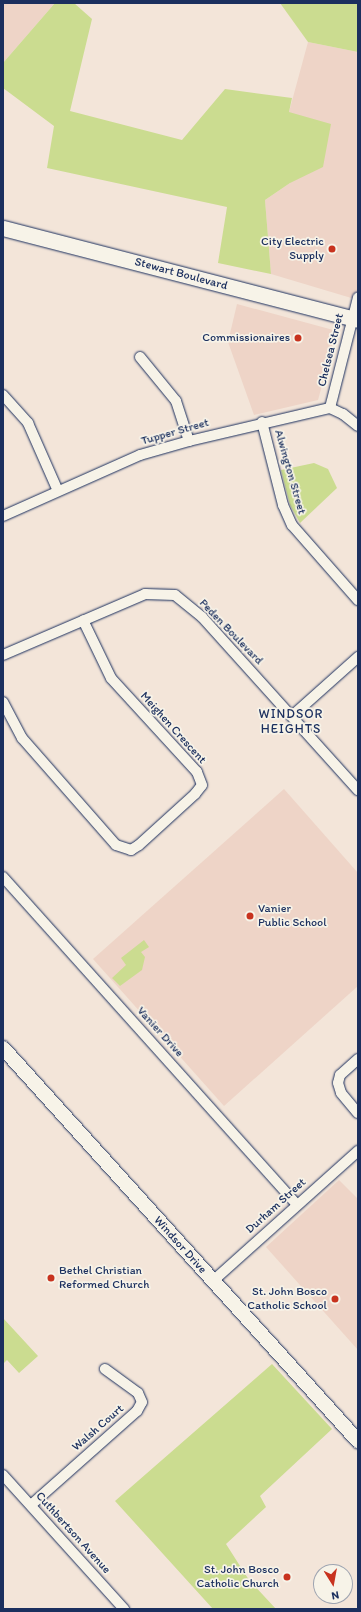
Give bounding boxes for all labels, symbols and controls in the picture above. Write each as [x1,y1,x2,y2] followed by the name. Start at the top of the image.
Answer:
[261,235,324,263] place label: City Electric Supply
[327,244,337,254] marker: City Electric Supply
[133,255,229,293] street label: Stewart Boulevard
[315,312,347,388] street label: Chelsea Street
[202,331,290,345] place label: Commissionaires
[293,333,303,343] marker: Commissionaires
[140,415,210,449] street label: Tupper Street
[271,428,309,516] street label: Alwington Street
[196,596,266,668] street label: Peden Boulevard
[137,689,209,767] street label: Meighen Crescent
[258,707,324,738] district label: WINDSOR HEIGHTS
[258,902,327,930] place label: Vanier Public School
[245,911,255,921] marker: Vanier Public School
[134,1004,186,1060] street label: Vanier Drive
[243,1175,309,1237] street label: Durham Street
[150,1213,210,1277] street label: Windsor Drive
[59,1264,150,1292] place label: Bethel Christian Reformed Church
[46,1273,56,1283] marker: Bethel Christian Reformed Church
[247,1285,327,1313] place label: St. John Bosco Catholic School
[330,1294,340,1304] marker: St. John Bosco Catholic School
[69,1402,127,1454] street label: Walsh Court
[33,1489,113,1577] street label: Cuthbertson Avenue
[196,1563,279,1591] place label: St. John Bosco Catholic Church
[313,1564,353,1604] north arrow
[282,1572,292,1582] marker: St. John Bosco Catholic Church
[330,1588,340,1602] text: N

